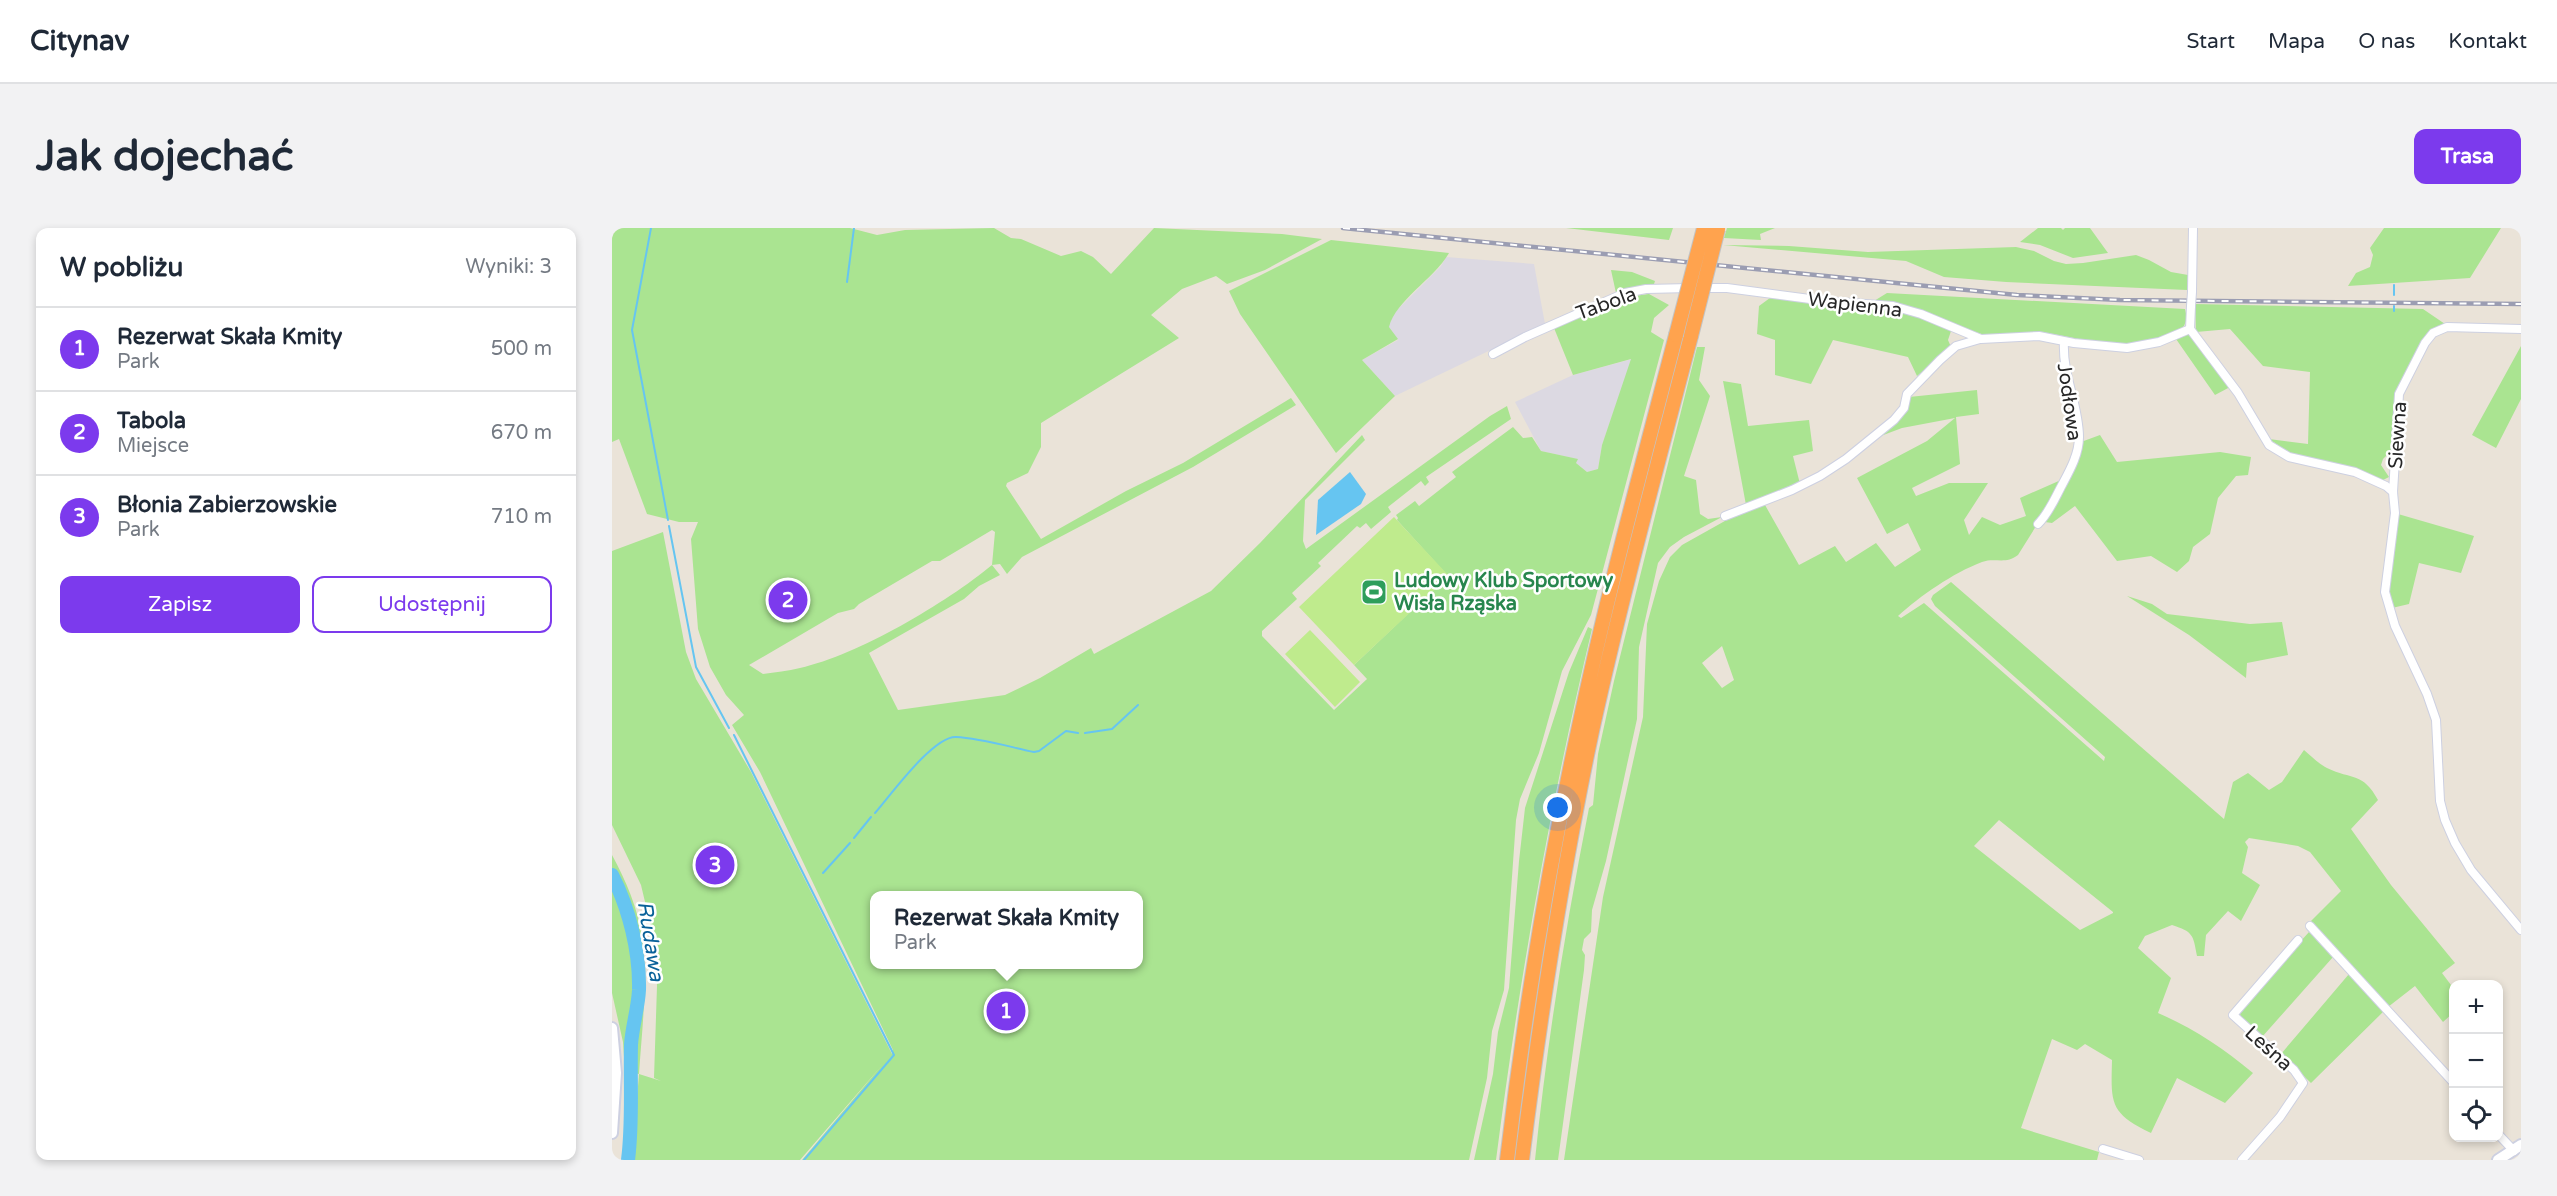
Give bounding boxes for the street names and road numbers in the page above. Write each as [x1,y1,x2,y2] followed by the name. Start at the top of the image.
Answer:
[1573,282,1640,326] street label: Tabola
[1806,287,1904,323] street label: Wapienna
[2052,362,2086,443] street label: Jodłowa
[2384,401,2412,470] street label: Siewna
[2240,1021,2297,1076] street label: Leśna

